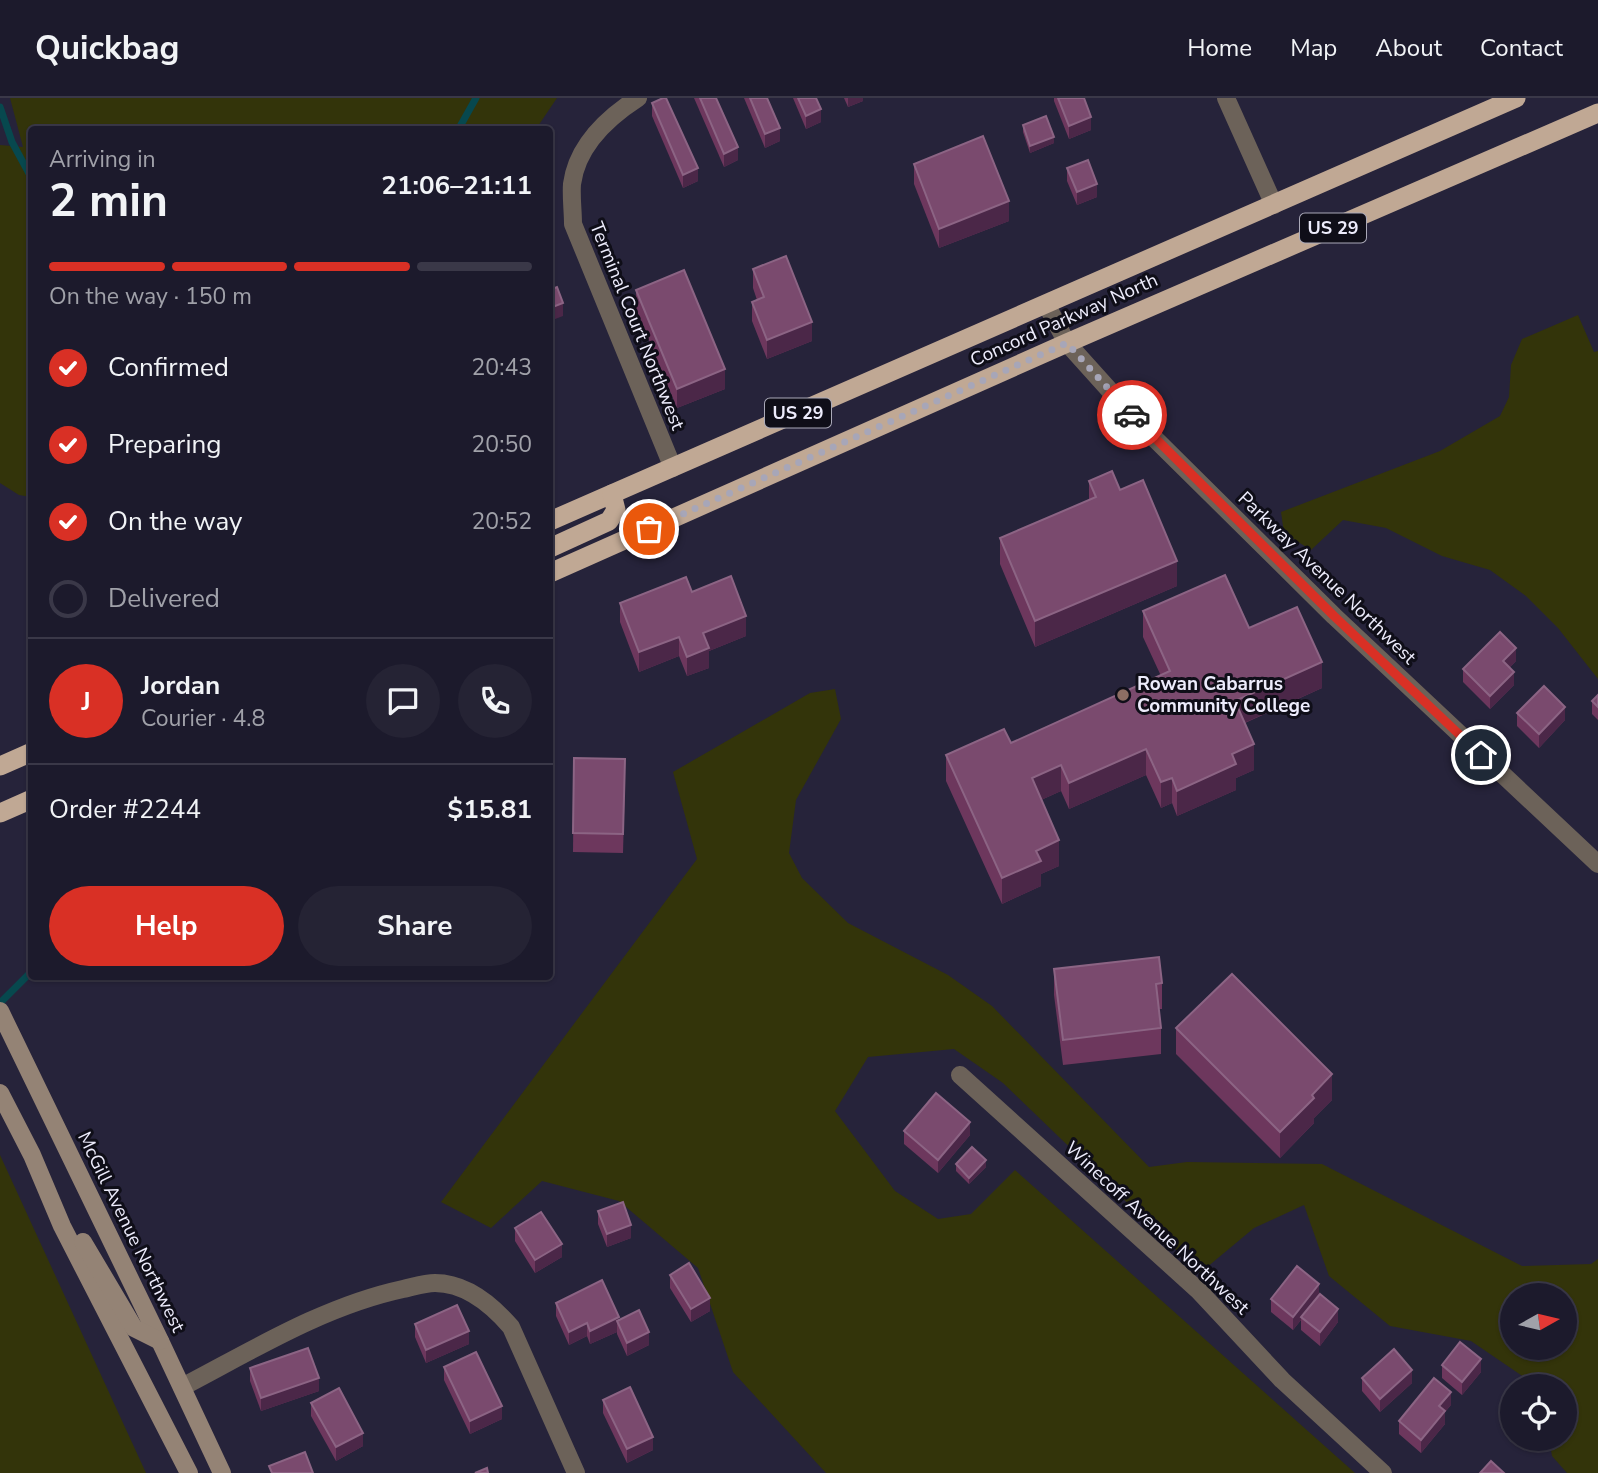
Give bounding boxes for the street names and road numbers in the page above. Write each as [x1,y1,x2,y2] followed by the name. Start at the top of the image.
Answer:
[1300,214,1366,243] road number: US 29
[583,218,691,434] street label: Terminal Court Northwest
[966,267,1162,373] street label: Concord Parkway North
[765,398,831,428] road number: US 29
[1232,486,1422,670] street label: Parkway Avenue Northwest
[71,1128,191,1337] street label: McGill Avenue Northwest
[1059,1136,1255,1321] street label: Winecoff Avenue Northwest

